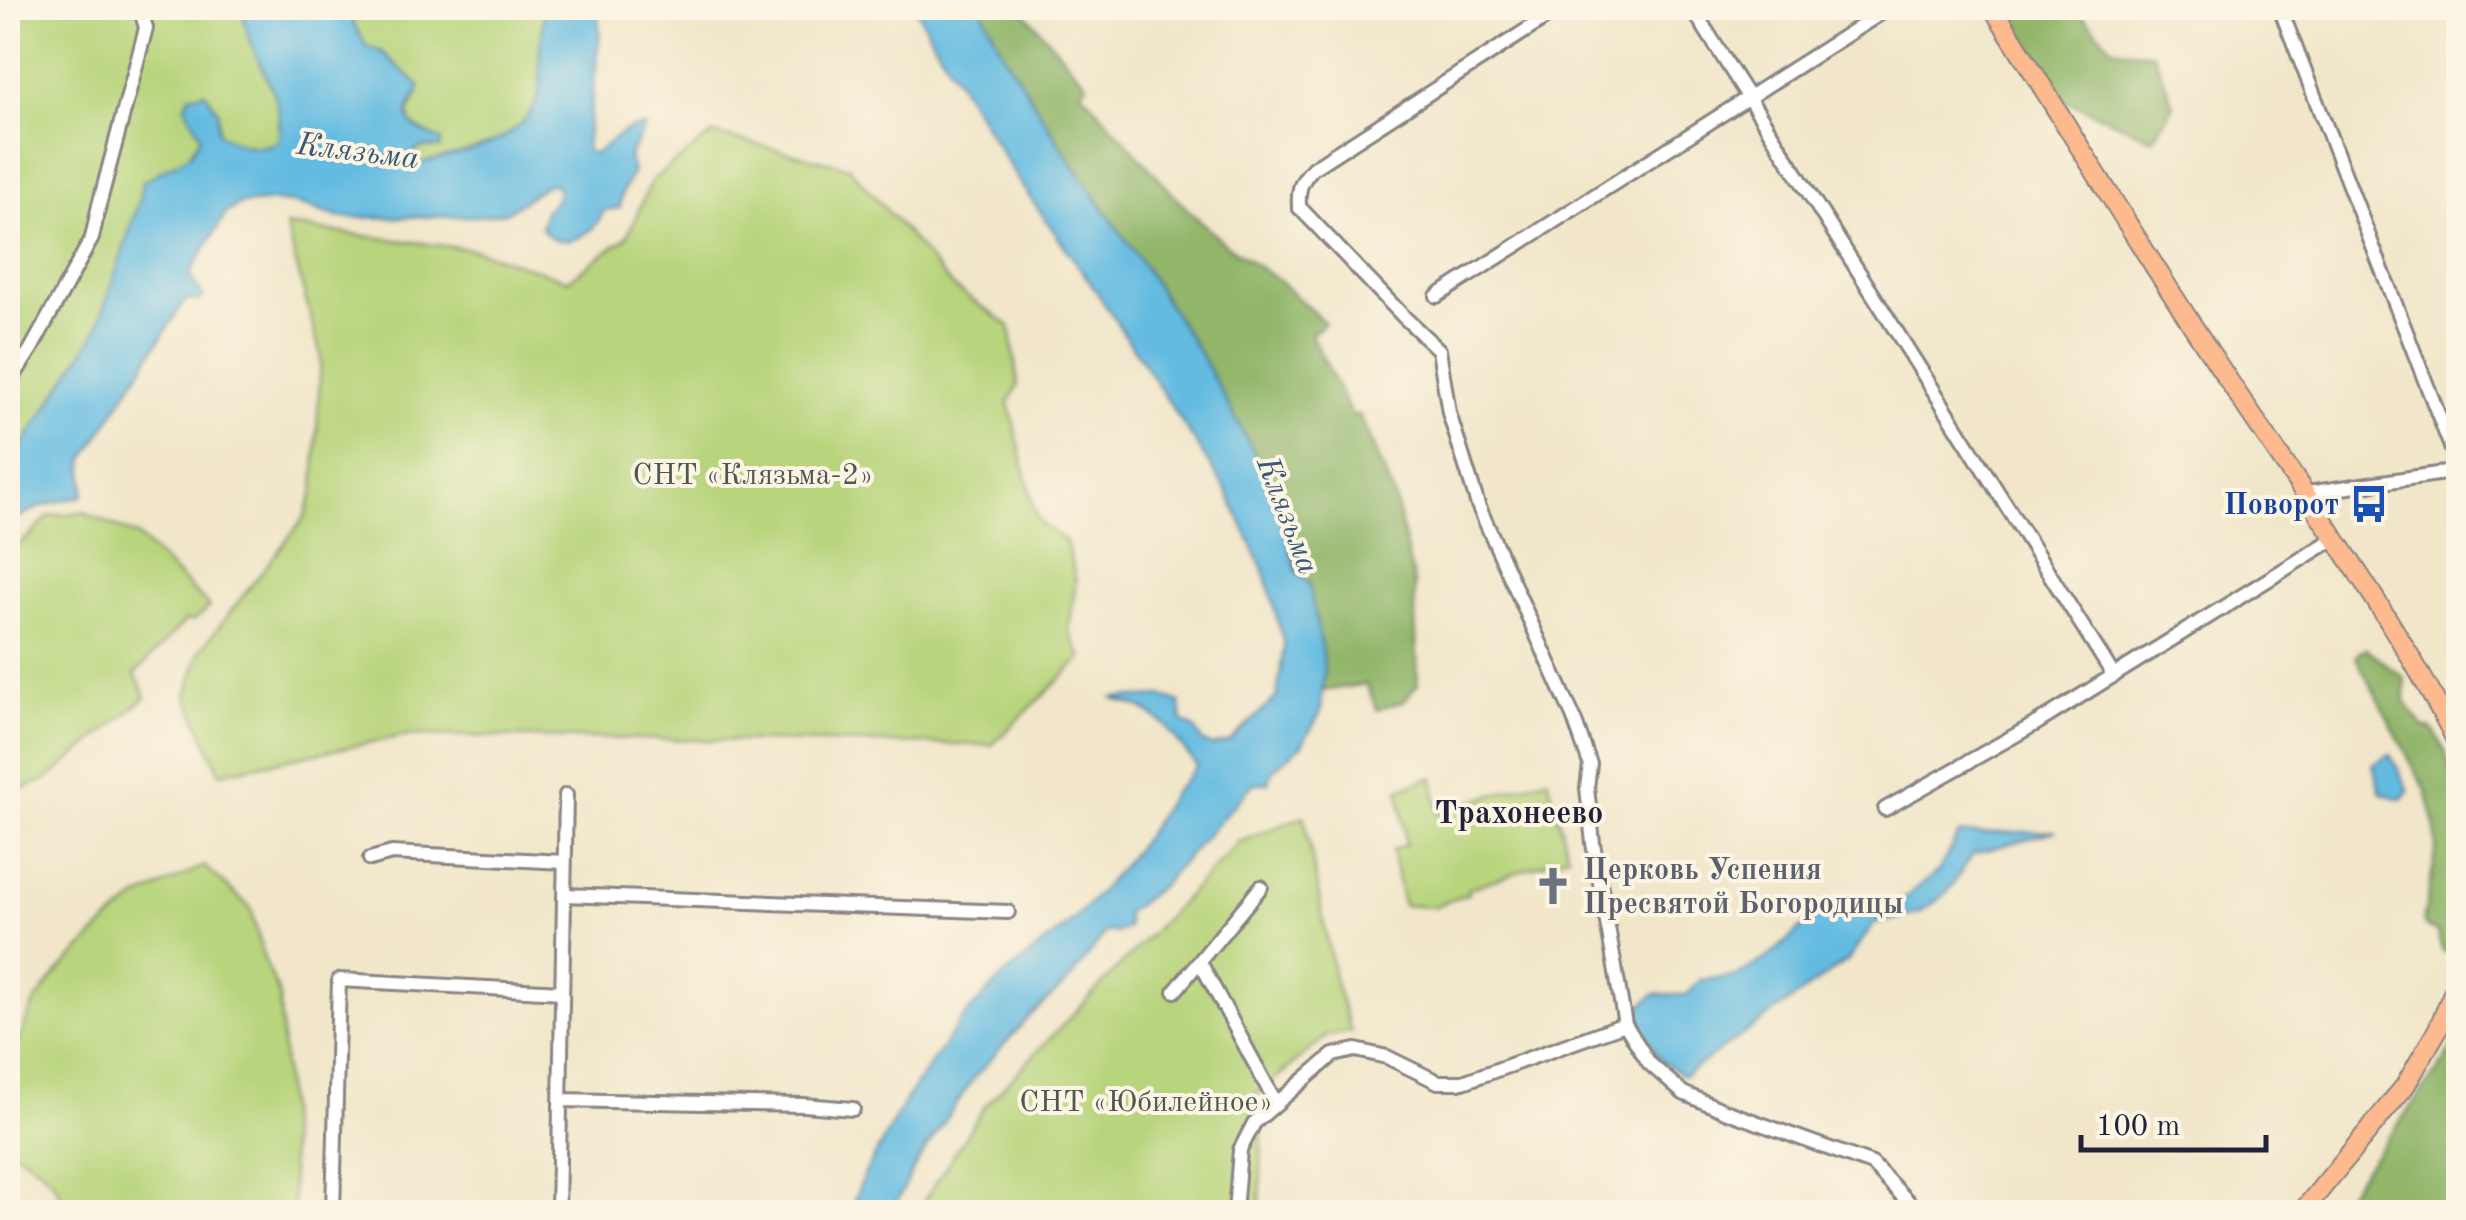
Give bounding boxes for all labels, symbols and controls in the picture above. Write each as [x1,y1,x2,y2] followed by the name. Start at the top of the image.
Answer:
[294,129,421,176] water label: Клязьма
[1249,452,1323,579] water label: Клязьма
[633,461,873,491] park label: СНТ «Клязьма-2»
[2348,483,2390,525] bus stop icon: Поворот
[2223,491,2339,521] place label: Поворот
[1435,799,1603,831] district label: Трахонеево
[1583,856,1903,920] place label: Церковь Успения Пресвятой Богородицы
[1532,865,1574,907] church icon: Церковь Успения Пресвятой Богородицы
[1019,1088,1273,1118] park label: СНТ «Юбилейное»
[2081,1090,2266,1152] scale bar
[2096,1112,2180,1142] text: 100 m

